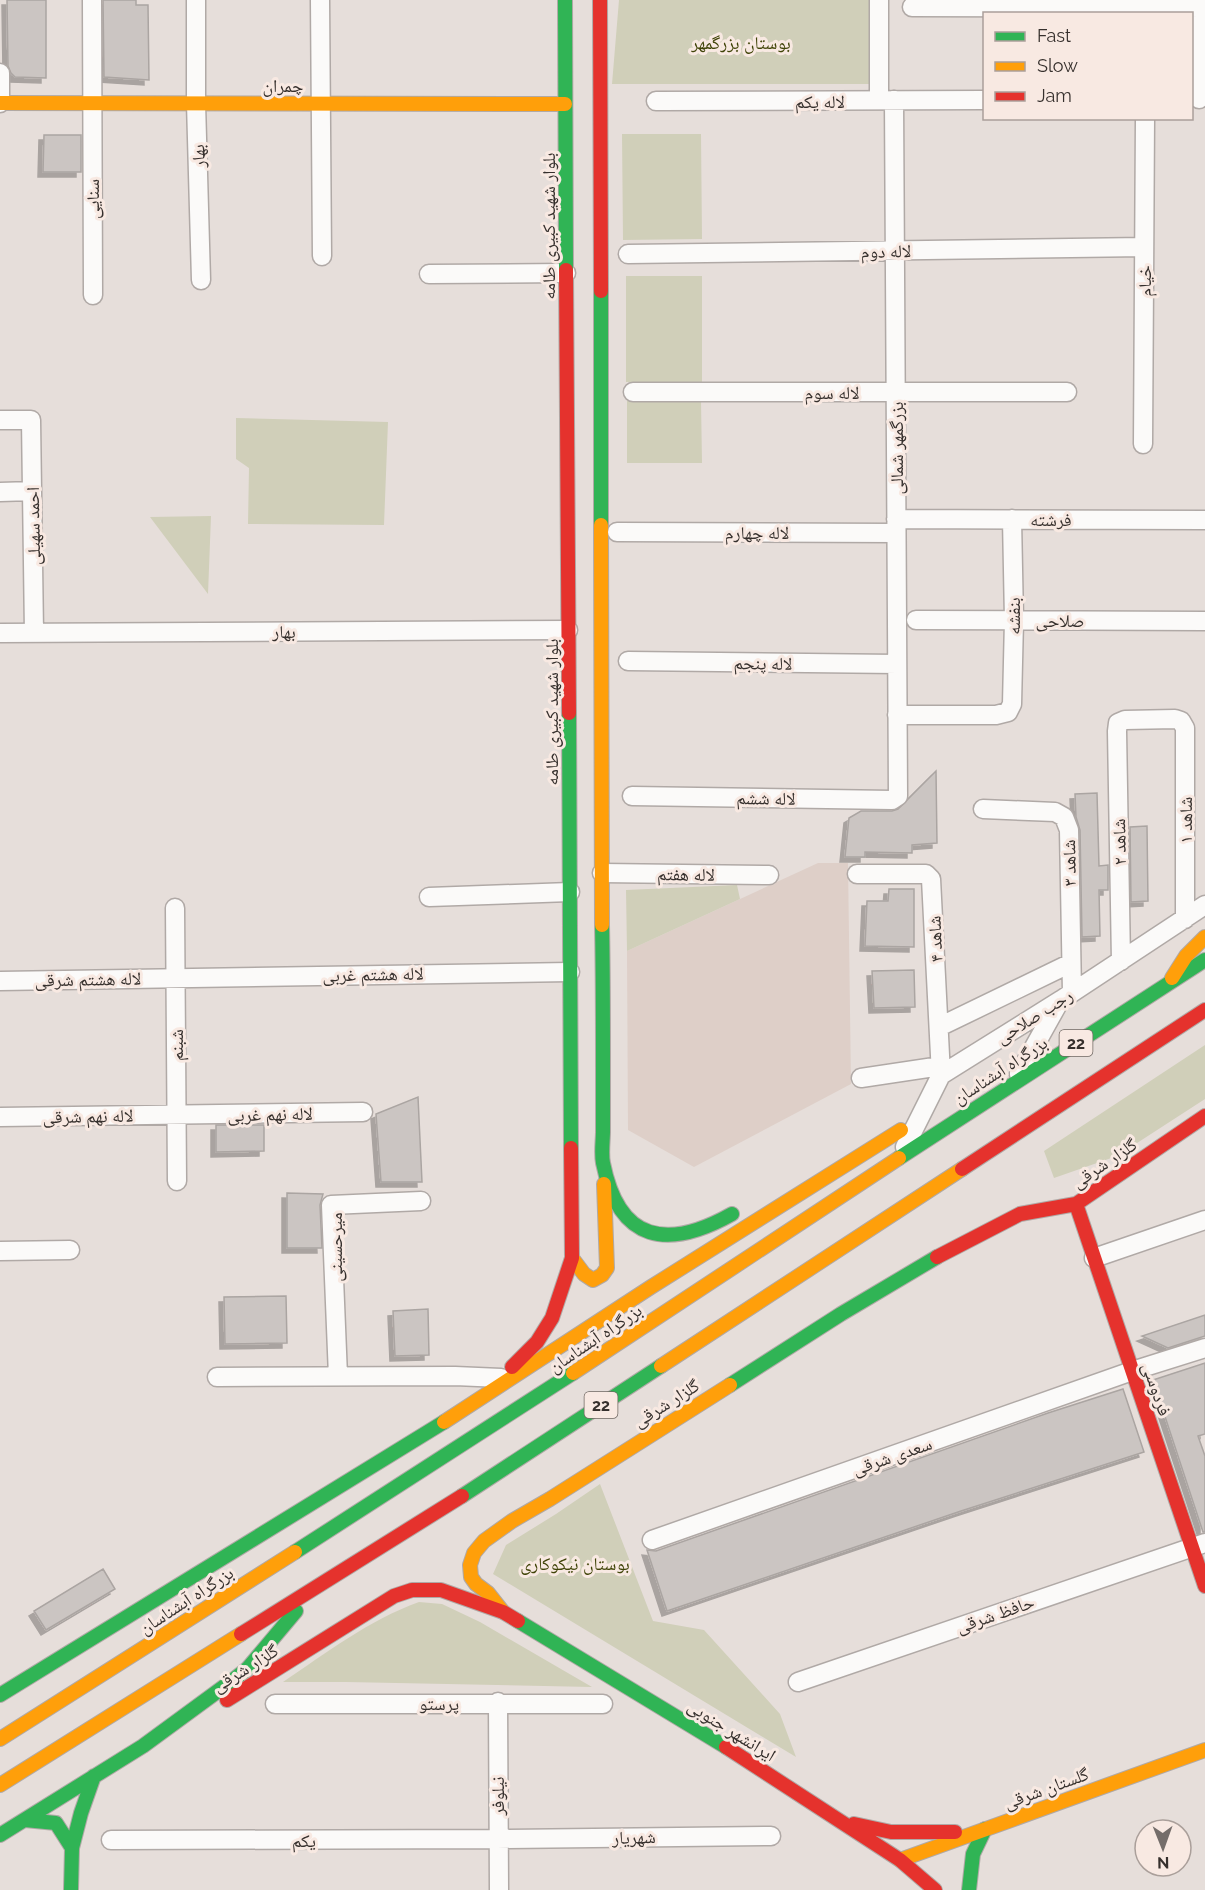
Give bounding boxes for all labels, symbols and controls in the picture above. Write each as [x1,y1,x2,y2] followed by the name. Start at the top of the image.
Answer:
[983,12,1193,120] legend
[1037,25,1071,46] text: Fast
[690,32,791,54] park label: بوستان بزرگمهر
[1037,55,1078,76] text: Slow
[263,75,304,97] street label: چمران
[1037,85,1072,106] text: Jam
[795,91,845,114] street label: لاله یکم
[187,144,209,169] street label: بهار
[538,153,560,299] street label: بلوار شهید کبیری طامه
[82,179,104,219] street label: سنایی
[861,240,911,264] street label: لاله دوم
[1134,265,1157,297] street label: خیام
[805,382,859,405] street label: لاله سوم
[886,402,908,494] street label: بزرگمهر شمالی
[22,487,45,565] street label: احمد سهیلی
[1030,509,1072,530] street label: فرشته
[725,522,789,545] street label: لاله چهارم
[1003,597,1024,635] street label: بنفشه
[1036,610,1084,632] street label: صلاحی
[271,621,296,642] street label: بهار
[541,639,563,785] street label: بلوار شهید کبیری طامه
[733,652,793,676] street label: لاله پنجم
[736,787,796,811] street label: لاله ششم
[1175,797,1196,843] street label: شاهد ۱
[1108,818,1130,866] street label: شاهد ۲
[1058,839,1080,887] street label: شاهد ۳
[657,863,715,887] street label: لاله هفتم
[923,915,947,963] street label: شاهد ۴
[322,963,424,987] street label: لاله هشتم غربی
[35,968,141,992] street label: لاله هشتم شرقی
[992,984,1077,1049] street label: رجب صلاحی
[166,1029,189,1061] street label: شبنم
[1060,1030,1092,1056] road number: 22
[949,1032,1052,1109] street label: بزرگراه آبشناسان
[227,1103,313,1127] street label: لاله نهم غربی
[42,1105,134,1129] street label: لاله نهم شرقی
[1067,1133,1142,1193] street label: گلزار شرقی
[325,1212,347,1282] street label: میرحسینی
[544,1299,646,1378] street label: بزرگراه آبشناسان
[1137,1360,1176,1419] street label: فردوسی
[629,1374,704,1432] street label: گلزار شرقی
[584,1392,618,1418] road number: 22
[850,1433,935,1480] street label: سعدی شرقی
[520,1553,630,1575] park label: بوستان نیکوکاری
[135,1562,238,1639] street label: بزرگراه آبشناسان
[953,1591,1037,1638] street label: حافظ شرقی
[208,1639,283,1697] street label: گلزار شرقی
[419,1693,459,1715] street label: پرستو
[683,1695,780,1766] street label: ایرانشهر جنوبی
[1001,1763,1092,1814] street label: گلستان شرقی
[487,1776,508,1817] street label: نیلوفر
[1133,1818,1193,1878] north arrow
[611,1826,656,1848] street label: شهریار
[292,1830,316,1853] street label: یکم
[1157,1853,1170,1872] text: N

